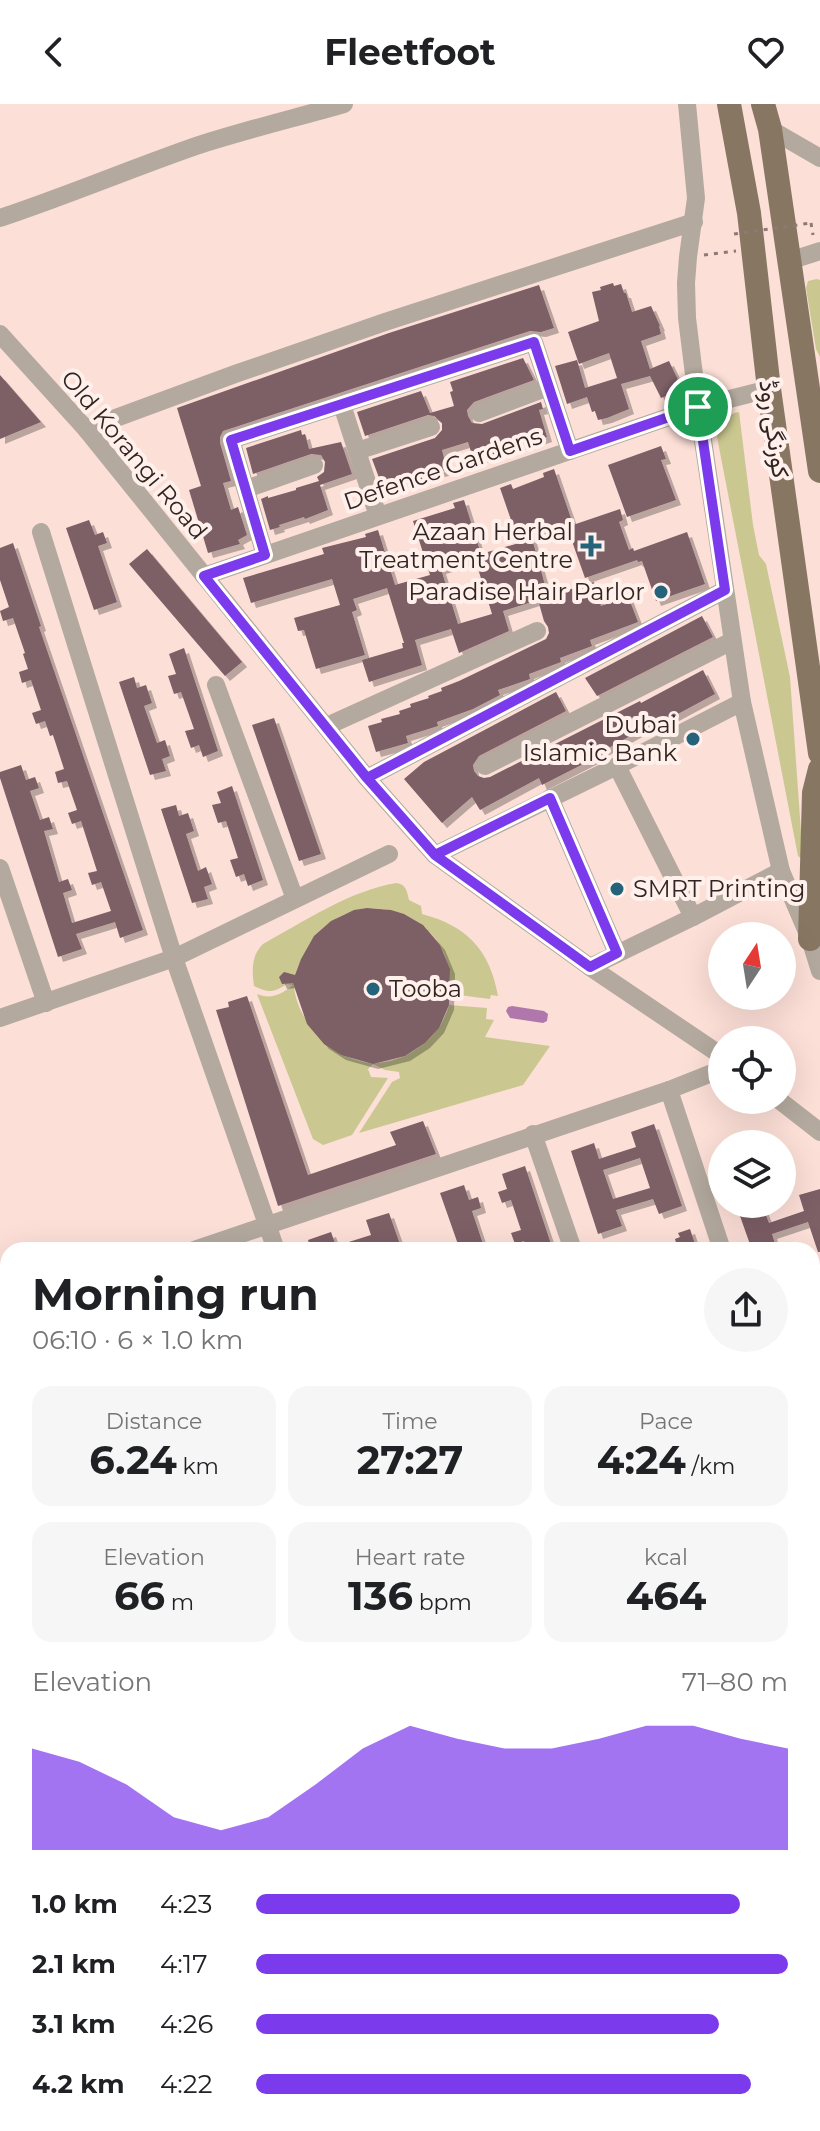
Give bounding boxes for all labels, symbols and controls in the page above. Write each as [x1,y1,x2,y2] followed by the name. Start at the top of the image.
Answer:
[32,30,76,74] icon: back
[324,30,496,74] text: Fleetfoot
[744,30,788,74] icon: heart
[55,364,214,545] street label: Old Korangi Road
[664,373,732,441] pin
[752,378,796,480] street label: کورنگی روڈ
[676,385,720,429] icon: arrive
[340,421,546,516] street label: Defence Gardens
[359,517,573,574] place label: Azaan Herbal Treatment Centre
[580,535,602,557] marker: Azaan Herbal Treatment Centre
[408,577,645,606] place label: Paradise Hair Parlor
[652,583,670,601] marker: Paradise Hair Parlor
[523,710,678,767] place label: Dubai Islamic Bank
[684,730,702,748] marker: Dubai Islamic Bank
[633,874,806,903] place label: SMRT Printing
[608,880,626,898] marker: SMRT Printing
[708,922,796,1010] north arrow
[708,922,796,1218] map controls
[389,974,462,1003] place label: Tooba
[364,980,382,998] marker: Tooba
[708,1026,796,1114] button: locate
[708,1130,796,1218] button: layers
[32,1267,319,1321] text: Morning run
[704,1268,788,1352] button: share
[32,1324,243,1356] text: 06:10 · 6 × 1.0 km
[106,1408,202,1435] text: Distance
[382,1408,438,1435] text: Time
[639,1408,693,1435] text: Pace
[89,1435,177,1484] text: 6.24
[357,1435,463,1484] text: 27:27
[597,1435,686,1484] text: 4:24
[177,1453,219,1480] text: km
[686,1453,735,1480] text: /km
[103,1544,205,1571] text: Elevation
[355,1544,465,1571] text: Heart rate
[644,1544,688,1571] text: kcal
[114,1571,165,1620] text: 66
[348,1571,413,1620] text: 136
[626,1571,706,1620] text: 464
[165,1589,194,1616] text: m
[413,1589,472,1616] text: bpm
[32,1666,152,1698] text: Elevation
[682,1666,788,1698] text: 71–80 m
[32,1888,118,1920] text: 1.0 km
[160,1888,212,1920] text: 4:23
[32,1948,116,1980] text: 2.1 km
[160,1948,208,1980] text: 4:17
[32,2008,116,2040] text: 3.1 km
[160,2008,213,2040] text: 4:26
[32,2068,124,2100] text: 4.2 km
[160,2068,212,2100] text: 4:22

